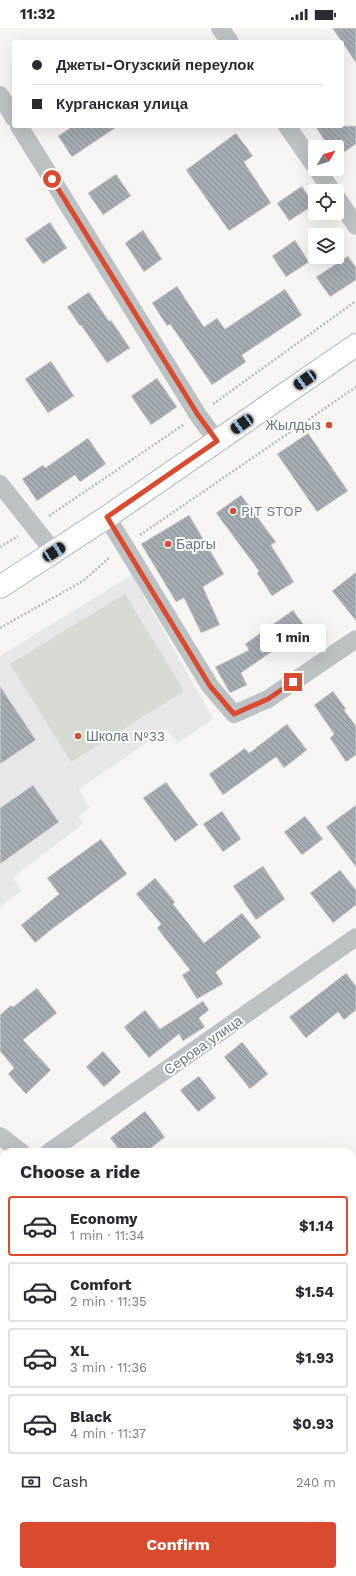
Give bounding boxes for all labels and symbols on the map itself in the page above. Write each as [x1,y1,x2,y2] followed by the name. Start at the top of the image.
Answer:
[308,140,344,176] north arrow
[43,170,61,188] route start
[292,368,318,392] car
[229,412,255,436] car
[265,417,321,433] place label: Жылдыз
[324,420,334,430] marker: Жылдыз
[241,503,302,519] place label: PIT STOP
[228,506,238,516] marker: PIT STOP
[176,536,216,552] place label: Баргы
[163,539,173,549] marker: Баргы
[41,540,67,564] car
[260,624,326,652] callout: 1 min
[284,673,302,691] route end
[86,728,165,744] place label: Школа №33
[73,731,83,741] marker: Школа №33
[161,1012,245,1078] street label: Серова улица

